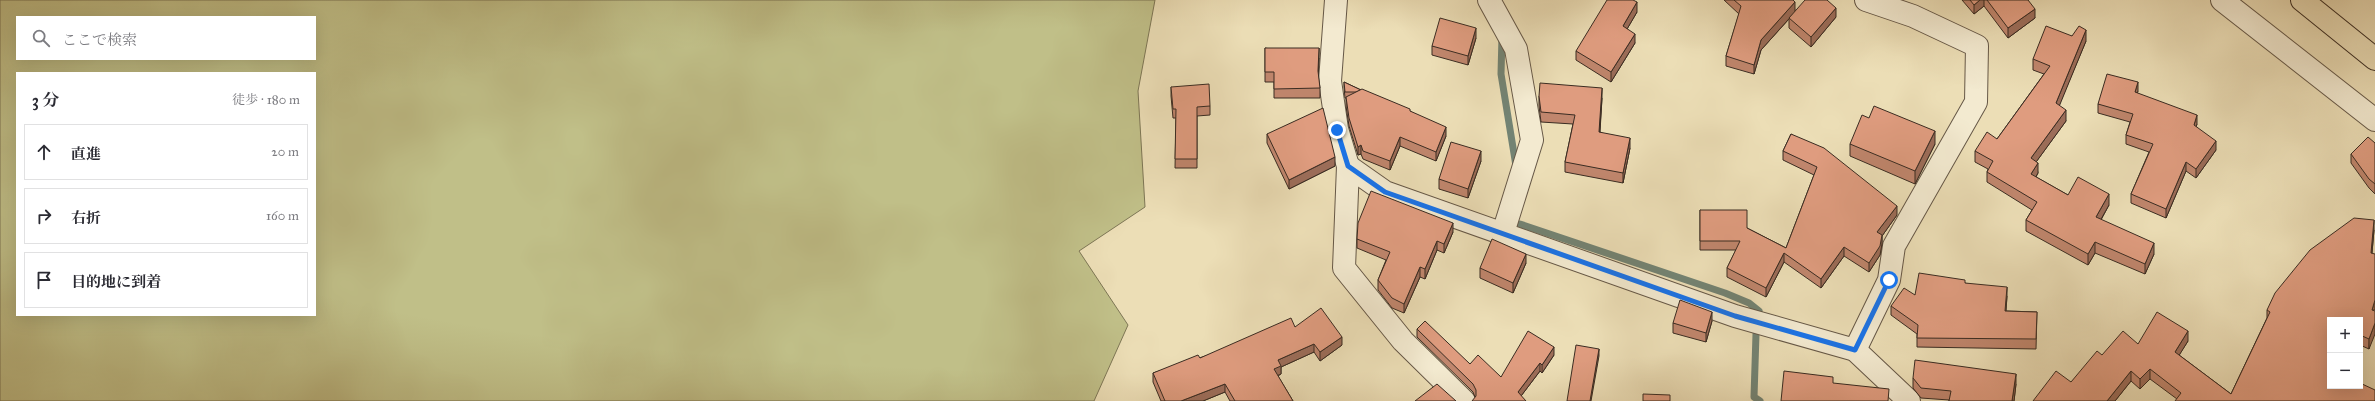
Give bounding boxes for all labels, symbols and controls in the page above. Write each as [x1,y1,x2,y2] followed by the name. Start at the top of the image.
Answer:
[16,16,316,60] search box
[30,27,52,49] icon: search
[62,31,137,49] text: ここで検索
[32,90,59,111] text: 3 分
[232,92,300,108] text: 徒歩 · 180 m
[1328,121,1346,139] route end
[33,141,55,163] icon: ahead
[271,144,299,160] text: 20 m
[71,145,101,163] text: 直進
[33,205,55,227] icon: right
[266,208,299,224] text: 160 m
[71,209,101,227] text: 右折
[33,269,55,291] icon: arrive
[1880,271,1898,289] route start
[71,273,161,291] text: 目的地に到着
[2327,317,2363,389] map controls
[2327,317,2363,353] button: +
[2327,353,2363,389] button: −

